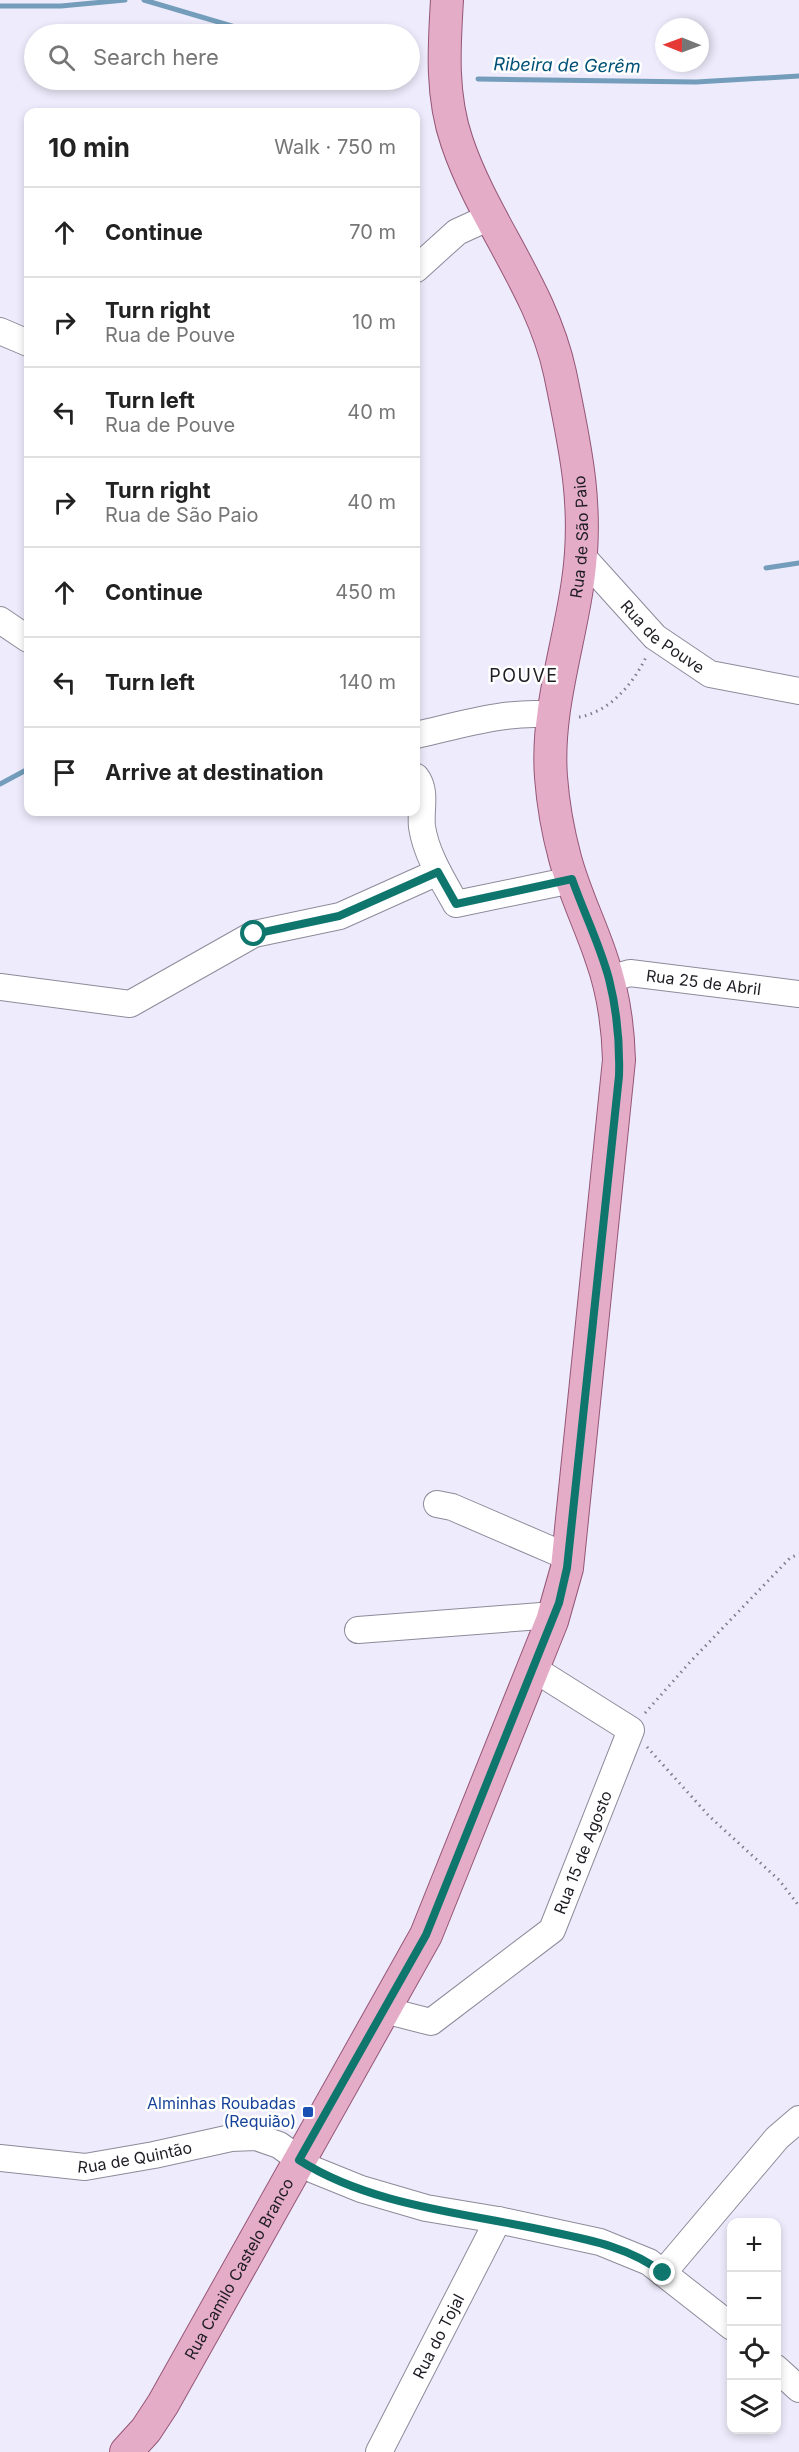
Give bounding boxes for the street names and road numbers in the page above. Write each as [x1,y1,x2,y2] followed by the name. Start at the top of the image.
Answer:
[566,474,592,600] street label: Rua de São Paio
[616,596,708,677] street label: Rua de Pouve
[645,965,762,999] street label: Rua 25 de Abril
[549,1788,616,1917] street label: Rua 15 de Agosto
[77,2137,194,2177] street label: Rua de Quintão
[180,2174,298,2363] street label: Rua Camilo Castelo Branco
[408,2291,468,2382] street label: Rua do Tojal

